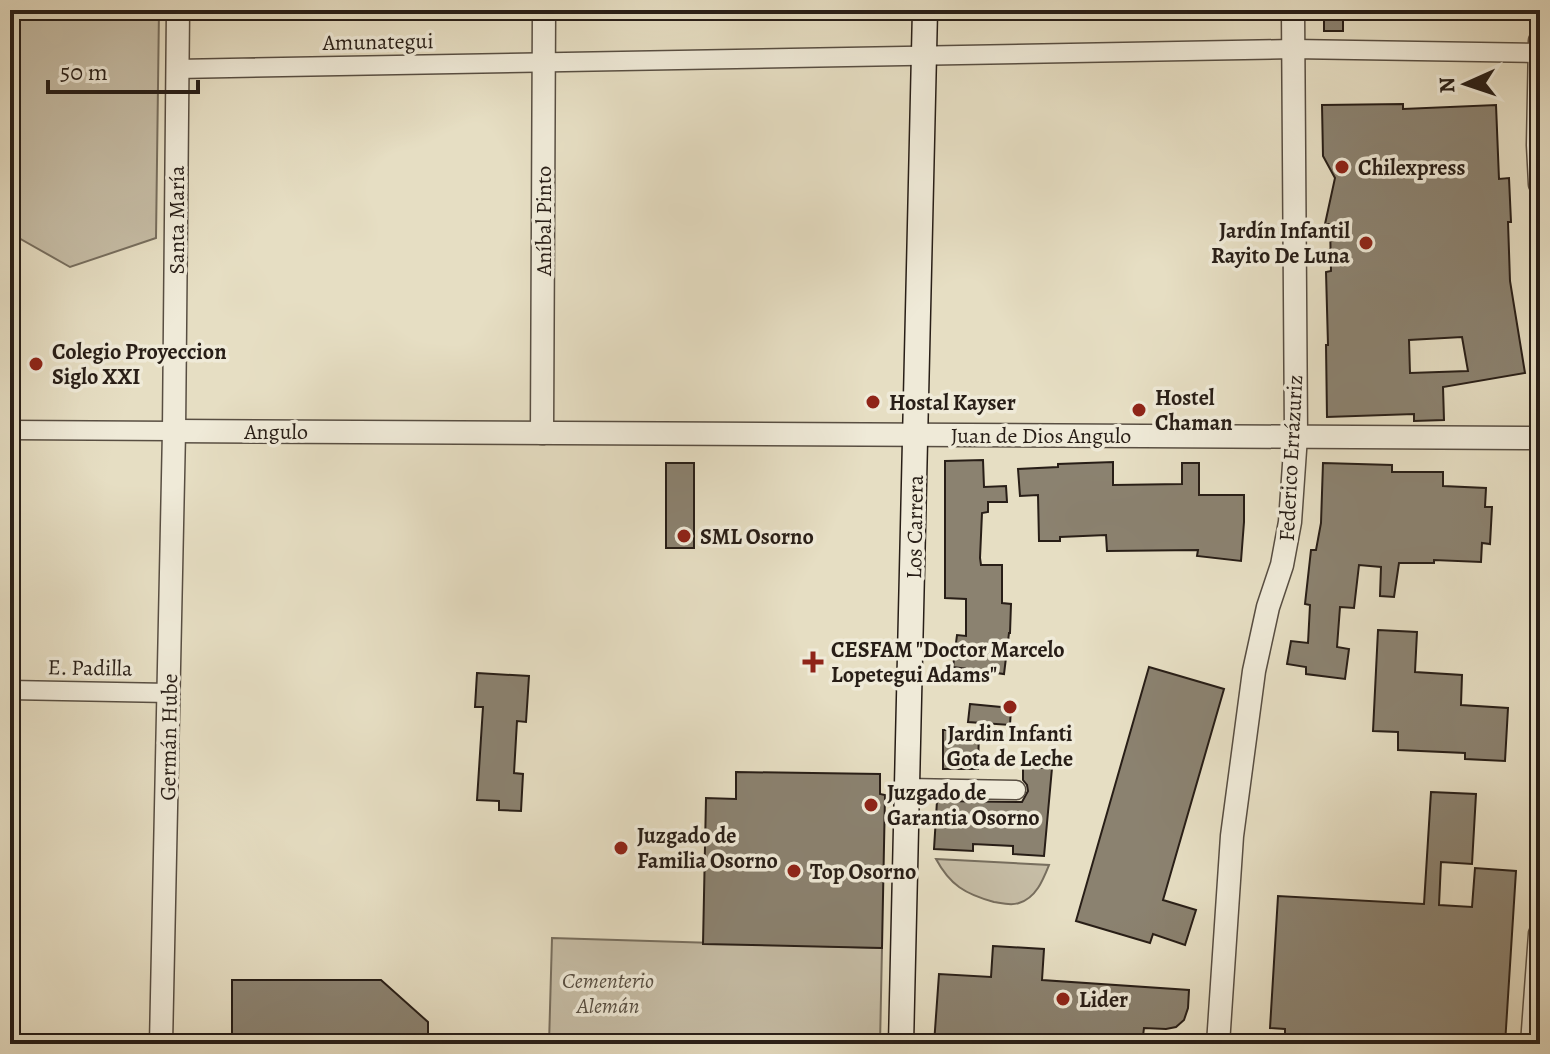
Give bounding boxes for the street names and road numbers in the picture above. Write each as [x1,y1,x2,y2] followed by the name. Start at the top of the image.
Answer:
[321,26,434,58] street label: Amunategui
[162,165,192,274] street label: Santa María
[529,166,559,277] street label: Aníbal Pinto
[1272,374,1310,542] street label: Federico Errázuriz
[243,417,308,447] street label: Angulo
[951,421,1131,451] street label: Juan de Dios Angulo
[899,474,931,579] street label: Los Carrera
[47,652,133,684] street label: E. Padilla
[153,673,185,801] street label: Germán Hube

